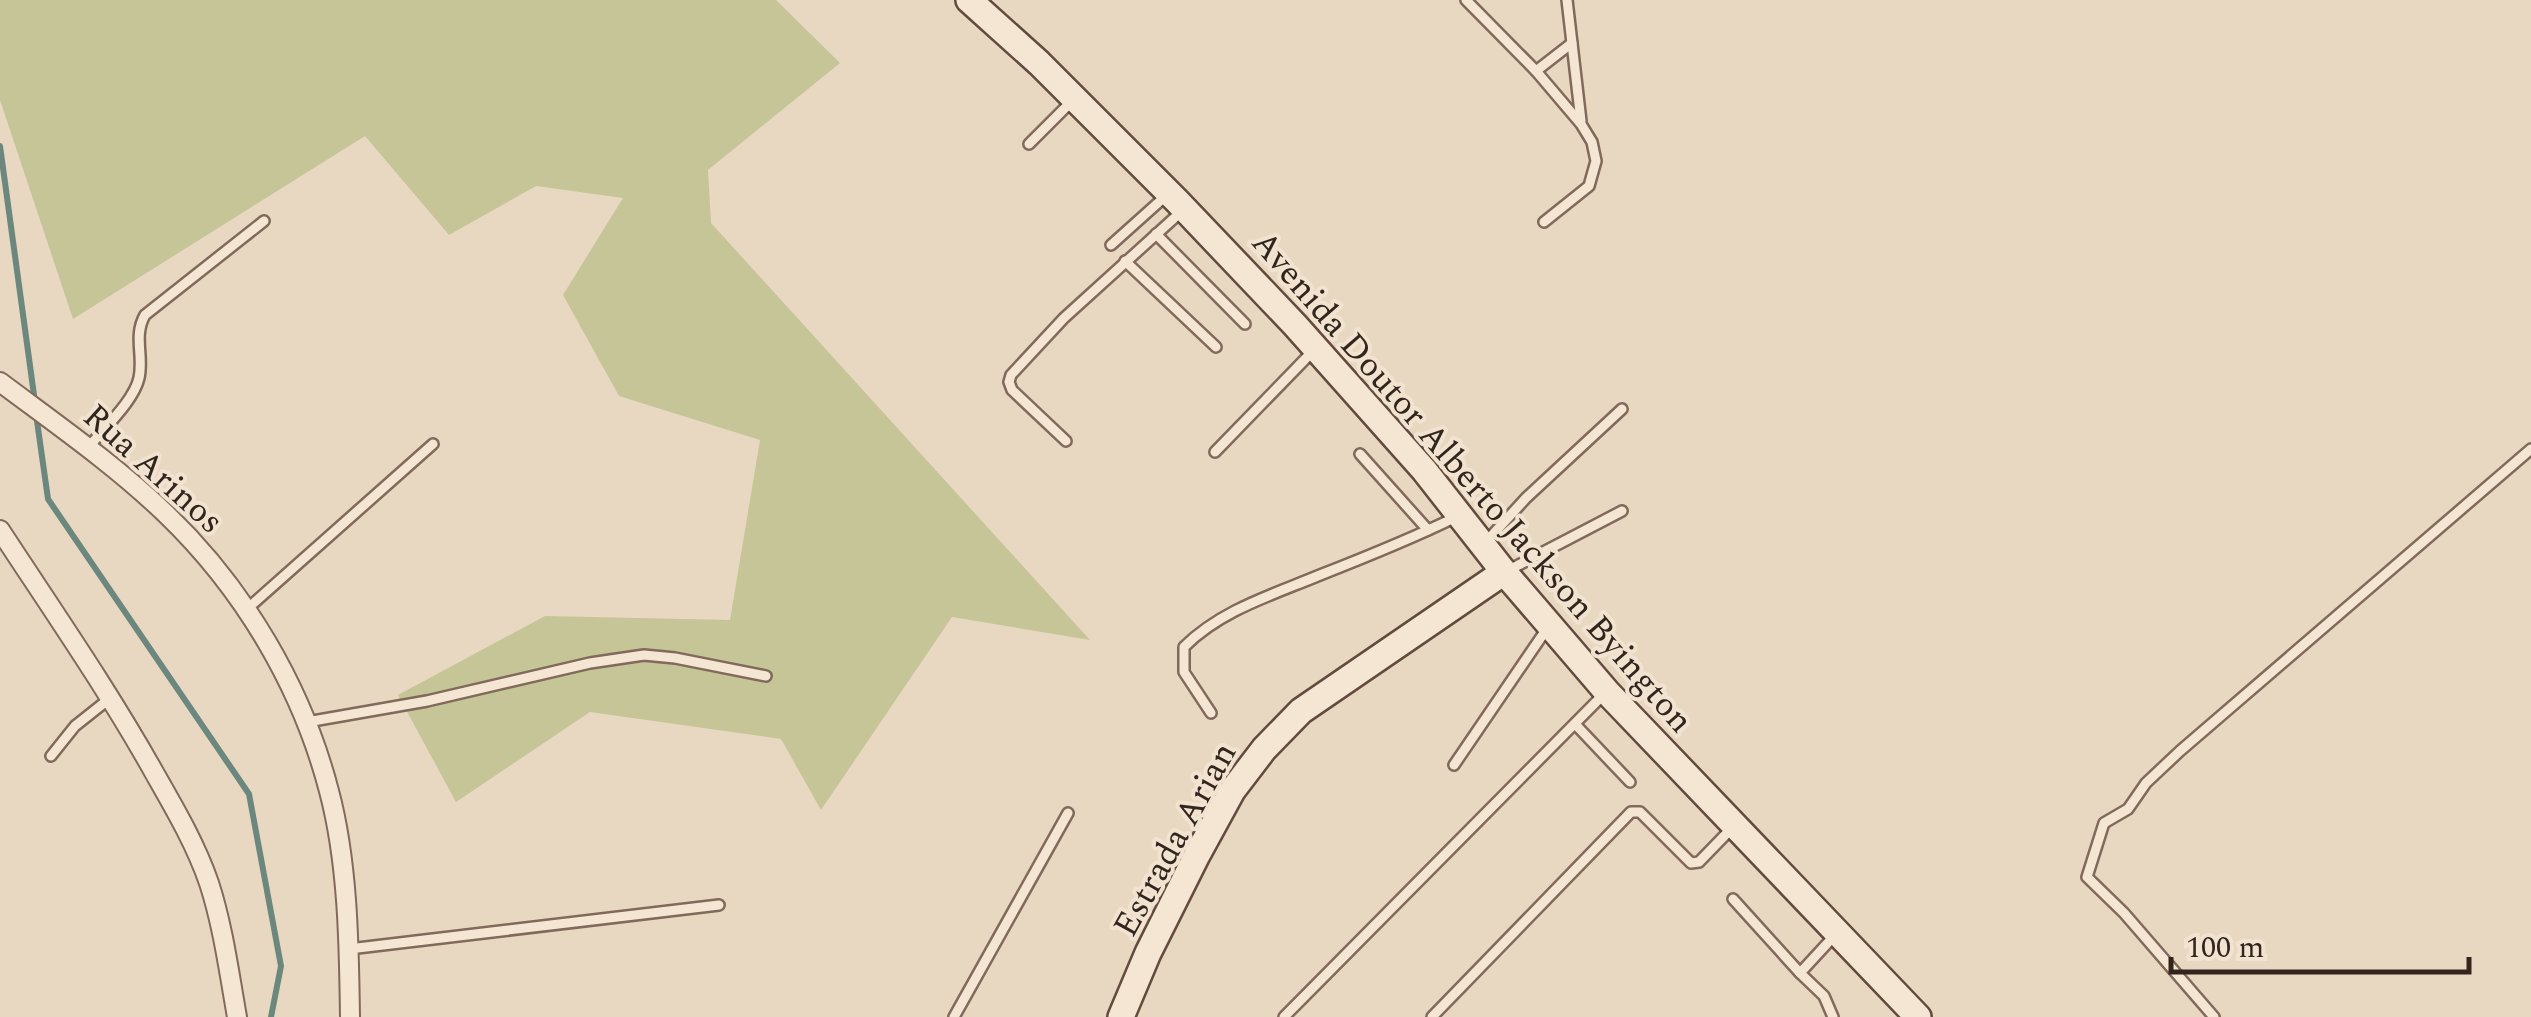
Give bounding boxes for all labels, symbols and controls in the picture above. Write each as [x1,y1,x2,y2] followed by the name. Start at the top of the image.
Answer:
[1238,219,1706,745] street label: Avenida Doutor Alberto Jackson Byington
[71,391,235,547] street label: Rua Arinos
[1100,733,1251,947] street label: Estrada Arian
[2171,912,2468,974] scale bar
[2186,925,2264,971] text: 100 m

